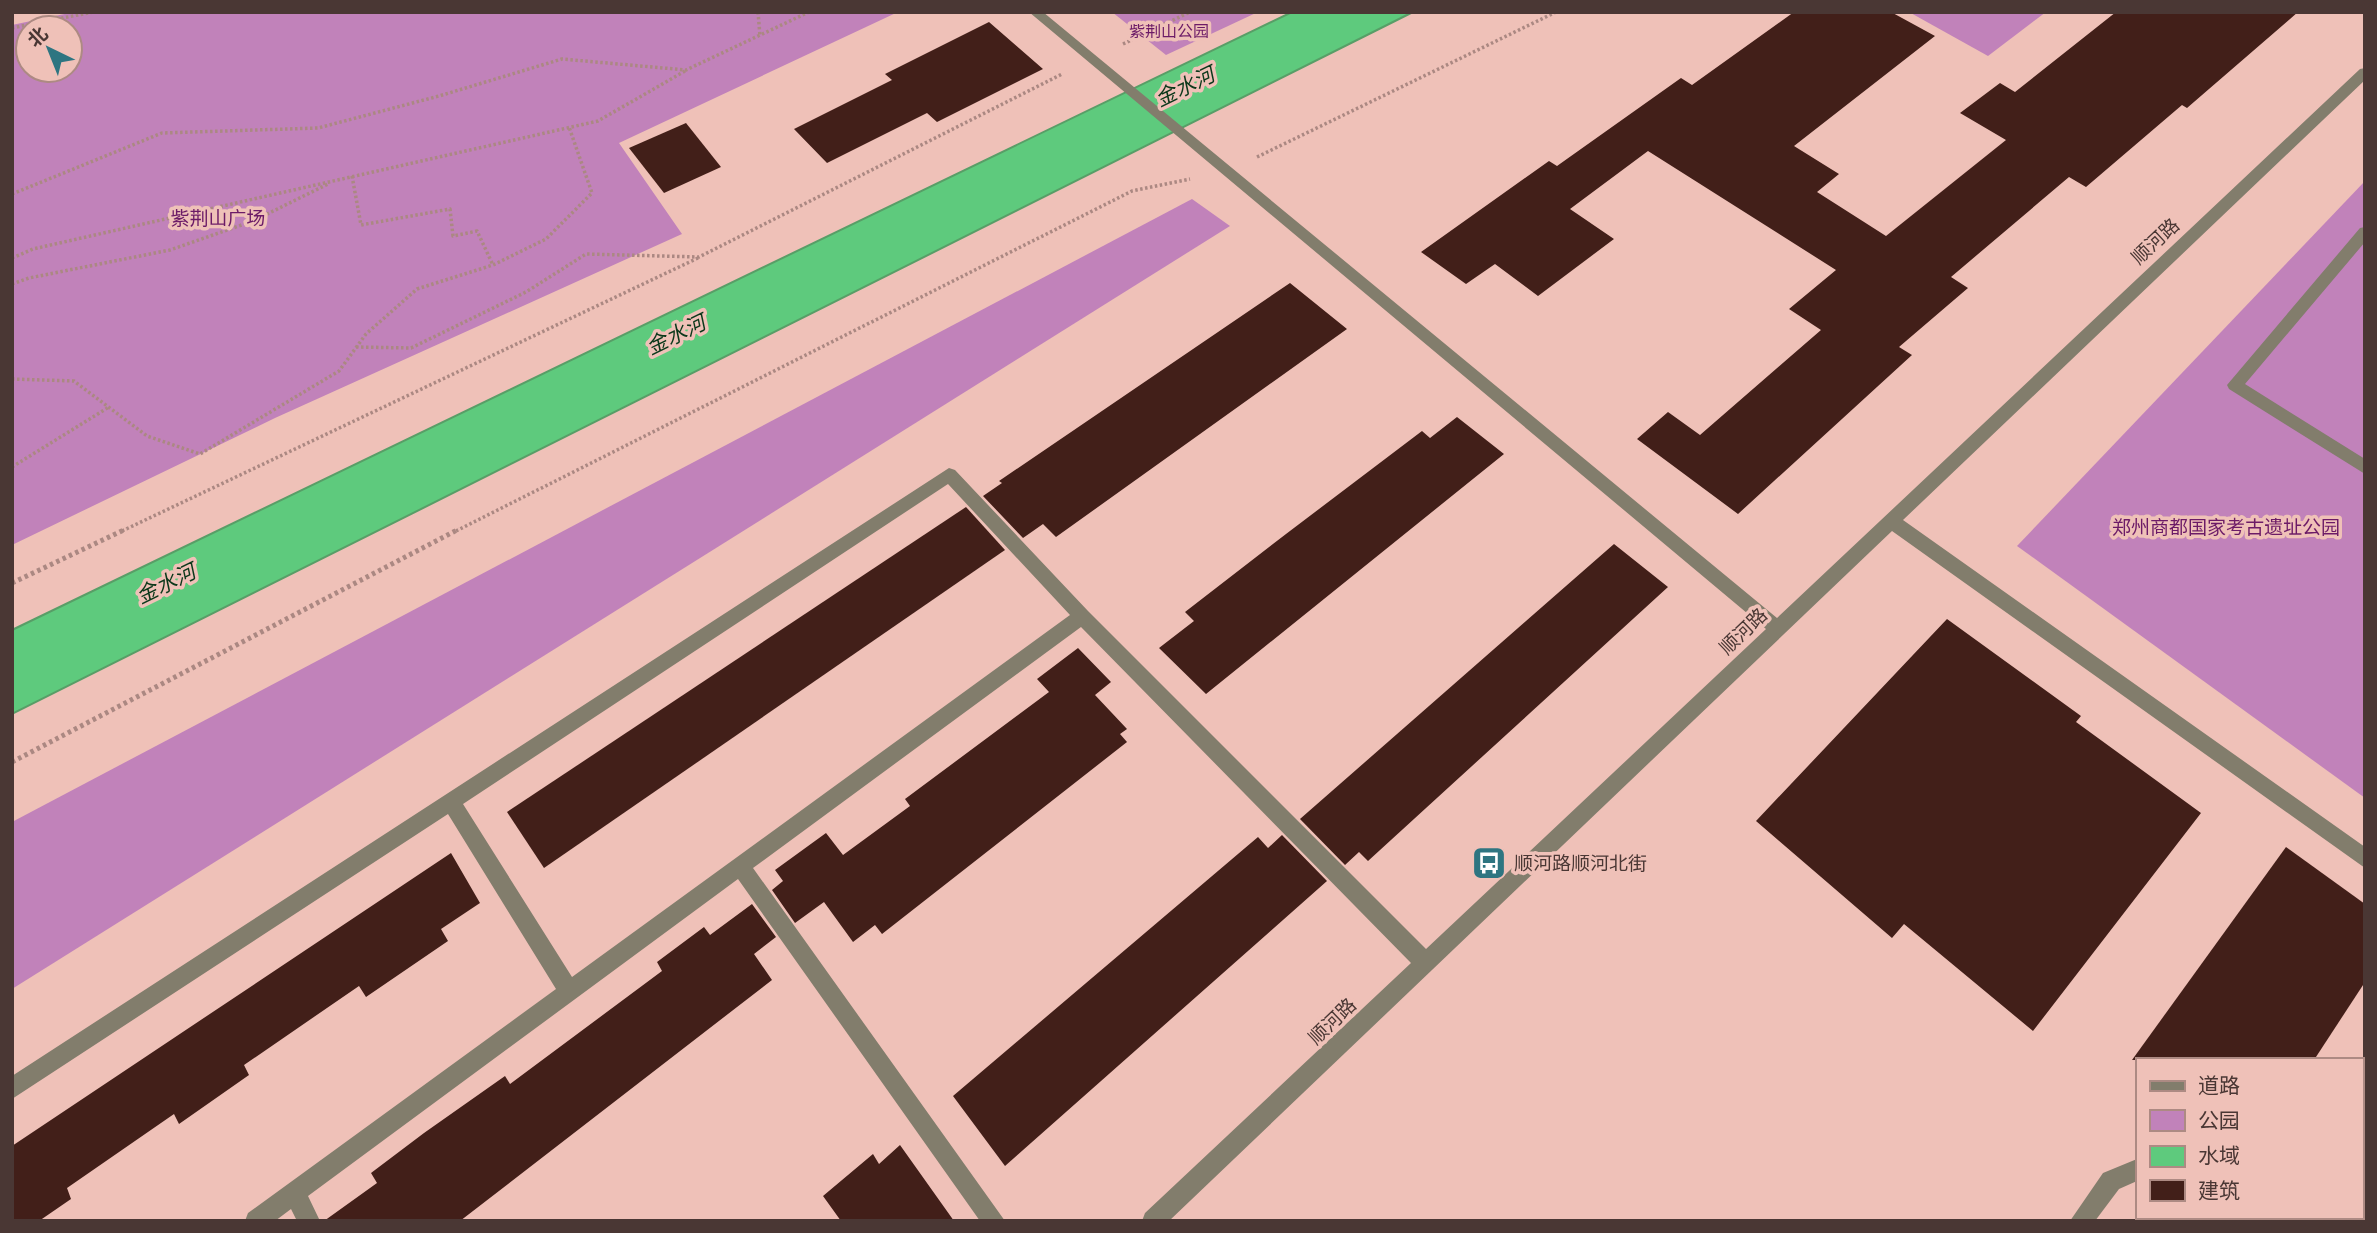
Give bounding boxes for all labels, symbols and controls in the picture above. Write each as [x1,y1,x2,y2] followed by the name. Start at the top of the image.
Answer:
[14,14,84,84] north arrow
[1129,20,1209,42] park label: 紫荆山公园
[22,21,53,53] text: 北
[1150,58,1223,112] water label: 金水河
[170,205,266,231] park label: 紫荆山广场
[2125,212,2185,270] street label: 顺河路
[641,306,714,360] water label: 金水河
[2112,514,2340,540] park label: 郑州商都国家考古遗址公园
[131,555,204,609] water label: 金水河
[1713,602,1773,660] street label: 顺河路
[1470,844,1508,882] bus stop icon: 顺河路顺河北街
[1514,850,1647,876] place label: 顺河路顺河北街
[1302,992,1362,1050] street label: 顺河路
[2136,1058,2363,1219] legend
[2198,1071,2240,1099] text: 道路
[2198,1106,2240,1134] text: 公园
[2198,1141,2240,1169] text: 水域
[2198,1176,2240,1204] text: 建筑

